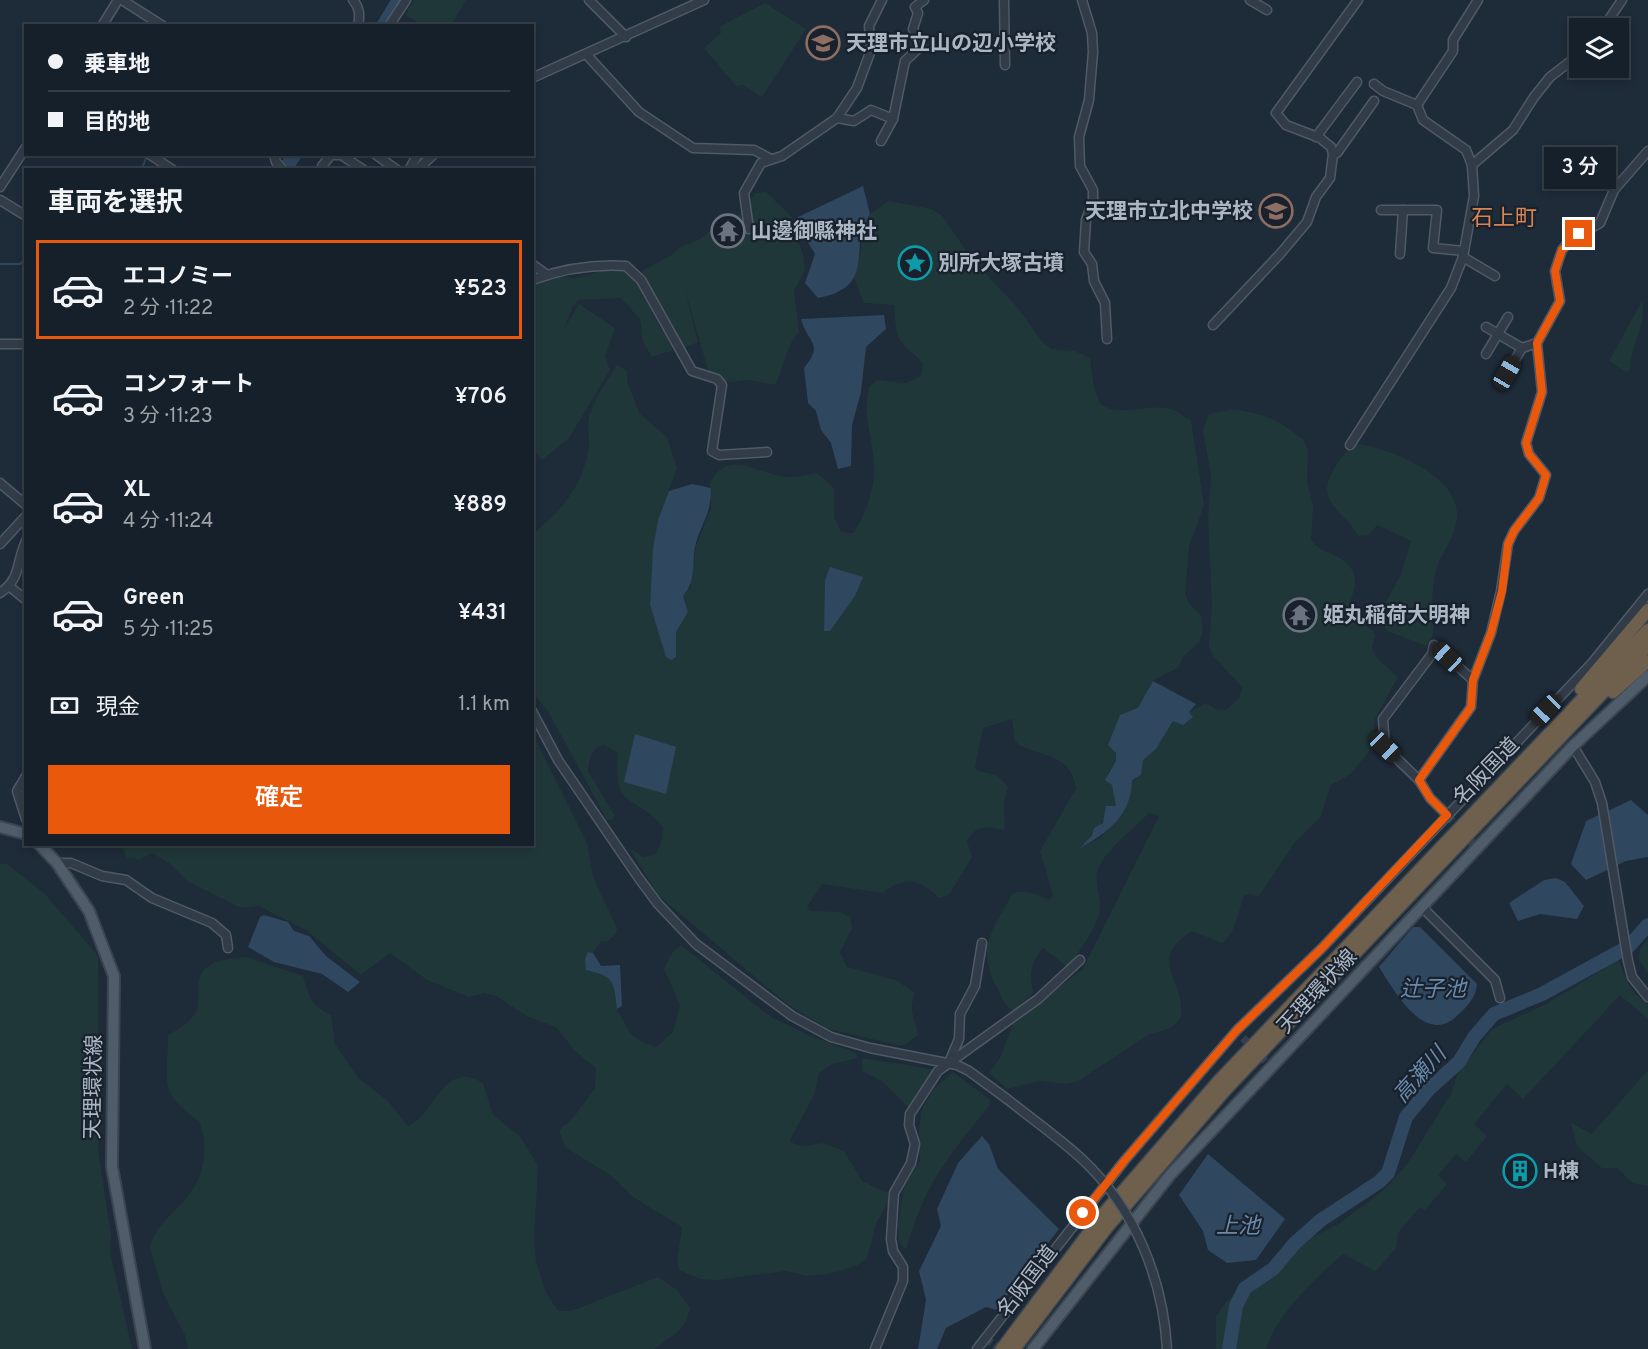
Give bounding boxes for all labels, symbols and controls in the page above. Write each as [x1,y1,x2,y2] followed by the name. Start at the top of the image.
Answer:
[1569,18,1629,78] map controls
[1569,18,1629,78] button: layers
[805,25,841,61] school or university icon: 天理市立山の辺小学校
[846,31,1056,58] place label: 天理市立山の辺小学校
[84,52,150,79] text: 乗車地
[84,110,150,137] text: 目的地
[1543,147,1615,189] callout: 3 分
[1562,155,1598,181] text: 3 分
[48,187,183,221] text: 車両を選択
[1258,193,1294,229] school or university icon: 天理市立北中学校
[1085,199,1253,226] place label: 天理市立北中学校
[1471,206,1537,233] district label: 石上町
[710,213,746,249] temple icon: 山邊御縣神社
[751,219,877,246] place label: 山邊御縣神社
[1565,220,1592,247] route end
[897,245,933,281] place icon: 別所大塚古墳
[938,251,1064,278] place label: 別所大塚古墳
[51,263,105,317] icon: car
[123,264,233,291] text: エコノミー
[454,276,507,303] text: ¥523
[123,296,213,322] text: 2 分 · 11:22
[1490,353,1524,393] car
[51,371,105,425] icon: car
[123,372,254,399] text: コンフォート
[455,384,507,411] text: ¥706
[123,404,213,430] text: 3 分 · 11:23
[123,477,150,504] text: XL
[51,479,105,533] icon: car
[453,492,507,519] text: ¥889
[123,509,213,535] text: 4 分 · 11:24
[123,585,185,612] text: Green
[51,587,105,641] icon: car
[1282,597,1318,633] temple icon: 姫丸稲荷大明神
[458,600,507,627] text: ¥431
[1323,603,1470,630] place label: 姫丸稲荷大明神
[123,617,214,643] text: 5 分 · 11:25
[1428,638,1466,676] car
[48,689,81,722] icon: cash
[1527,691,1565,729] car
[458,692,510,718] text: 1.1 km
[96,695,140,722] text: 現金
[1366,728,1404,766] car
[1448,732,1526,812] street label: 名阪国道
[48,765,510,834] button: 確定
[1272,944,1364,1040] street label: 天理環状線
[1400,977,1468,1004] water label: 辻子池
[80,1034,109,1140] street label: 天理環状線
[1389,1041,1454,1109] water label: 高瀬川
[1502,1153,1538,1189] building icon: H棟
[1543,1159,1579,1186] place label: H棟
[1069,1199,1096,1226] route start
[1216,1214,1262,1241] water label: 上池
[992,1240,1064,1324] street label: 名阪国道

